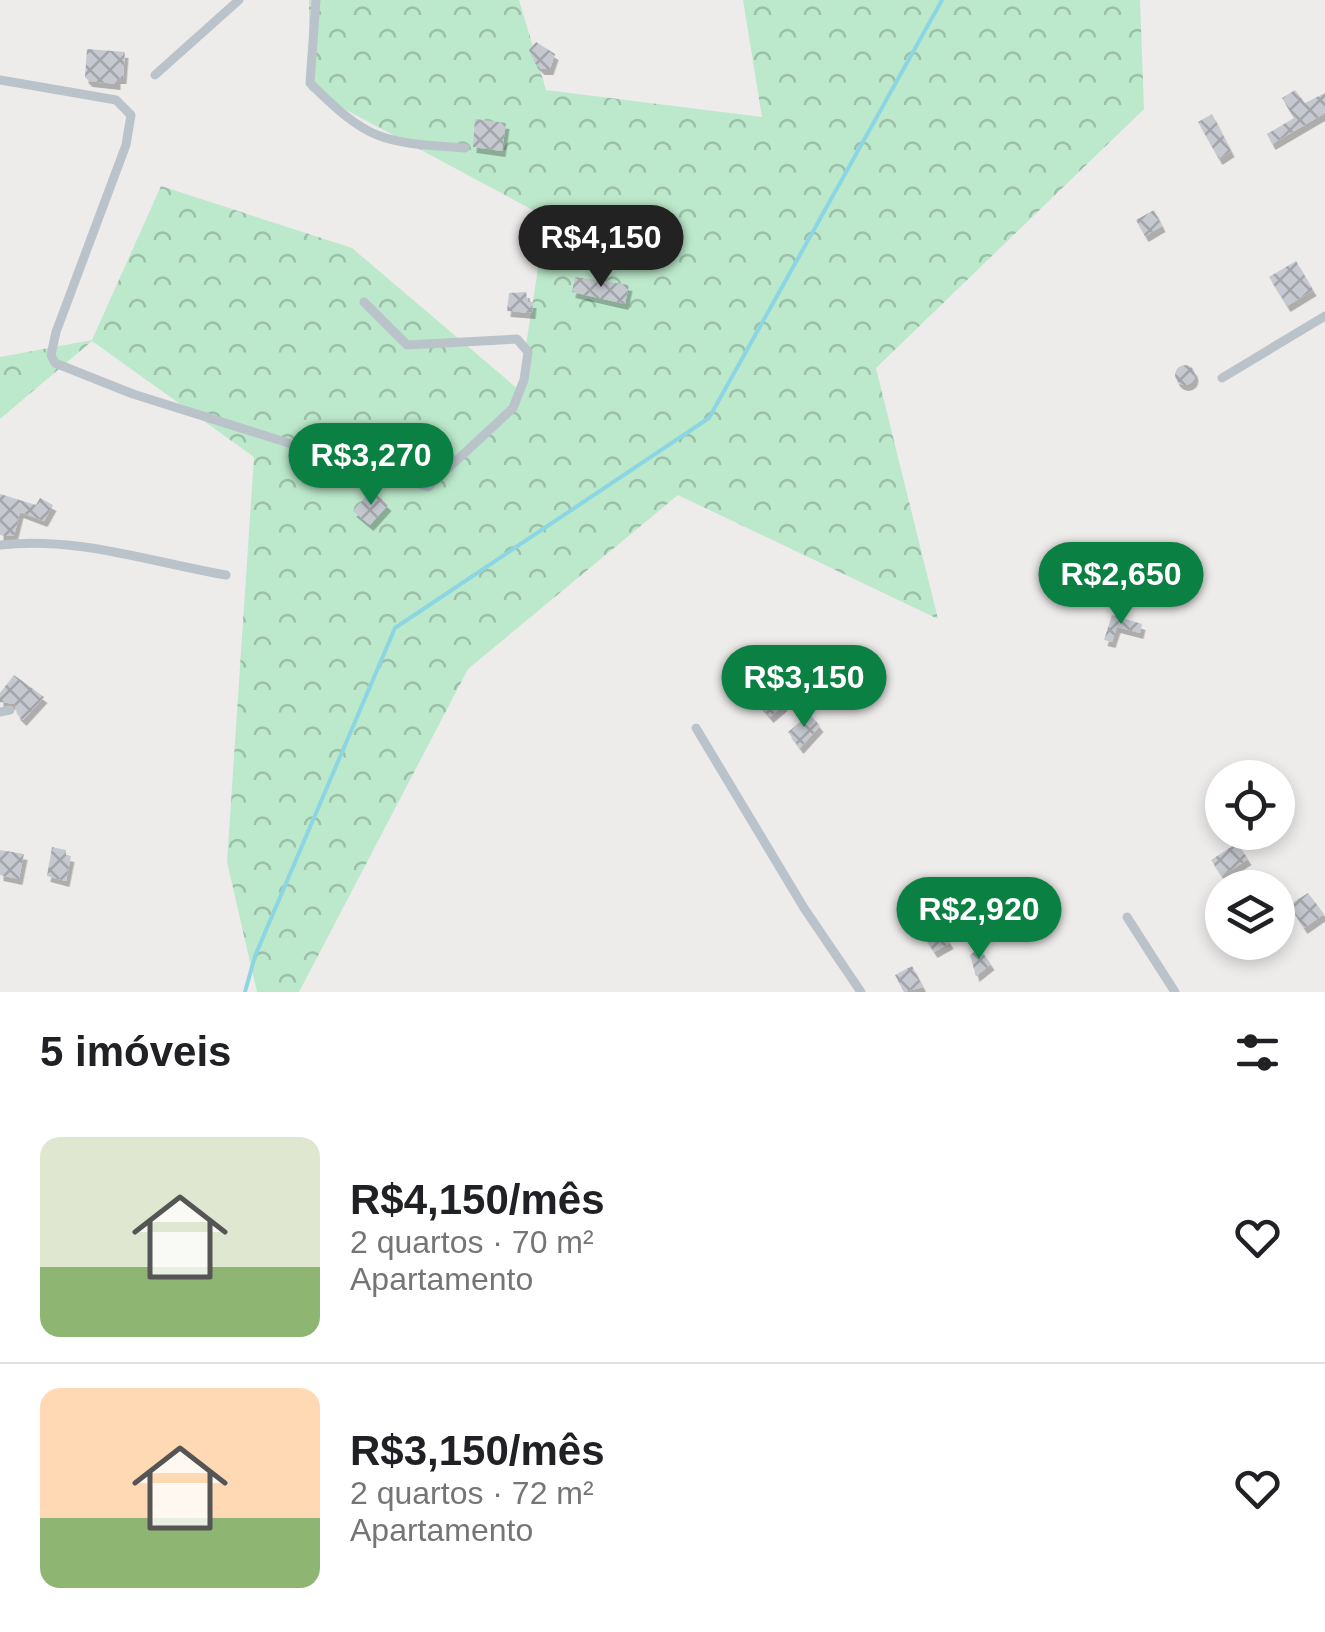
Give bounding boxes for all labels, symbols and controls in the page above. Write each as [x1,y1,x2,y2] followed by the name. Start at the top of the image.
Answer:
[509,205,693,290] pin: R$4,150
[541,219,661,255] text: R$4,150
[279,423,463,508] pin: R$3,270
[311,437,431,473] text: R$3,270
[1029,542,1213,627] pin: R$2,650
[1061,556,1181,592] text: R$2,650
[712,645,896,730] pin: R$3,150
[744,659,864,695] text: R$3,150
[1205,760,1295,960] map controls
[1205,760,1295,850] button: locate
[1205,870,1295,960] button: layers
[887,877,1071,962] pin: R$2,920
[919,891,1039,927] text: R$2,920
[1230,1025,1285,1080] icon: filters
[40,1028,231,1075] text: 5 imóveis
[350,1176,605,1223] text: R$4,150/mês
[120,1177,240,1297] icon: home
[1230,1210,1285,1265] icon: heart
[350,1224,594,1260] text: 2 quartos · 70 m²
[350,1261,533,1297] text: Apartamento
[350,1427,605,1474] text: R$3,150/mês
[120,1428,240,1548] icon: home
[1230,1461,1285,1516] icon: heart
[350,1475,594,1511] text: 2 quartos · 72 m²
[350,1512,533,1548] text: Apartamento

